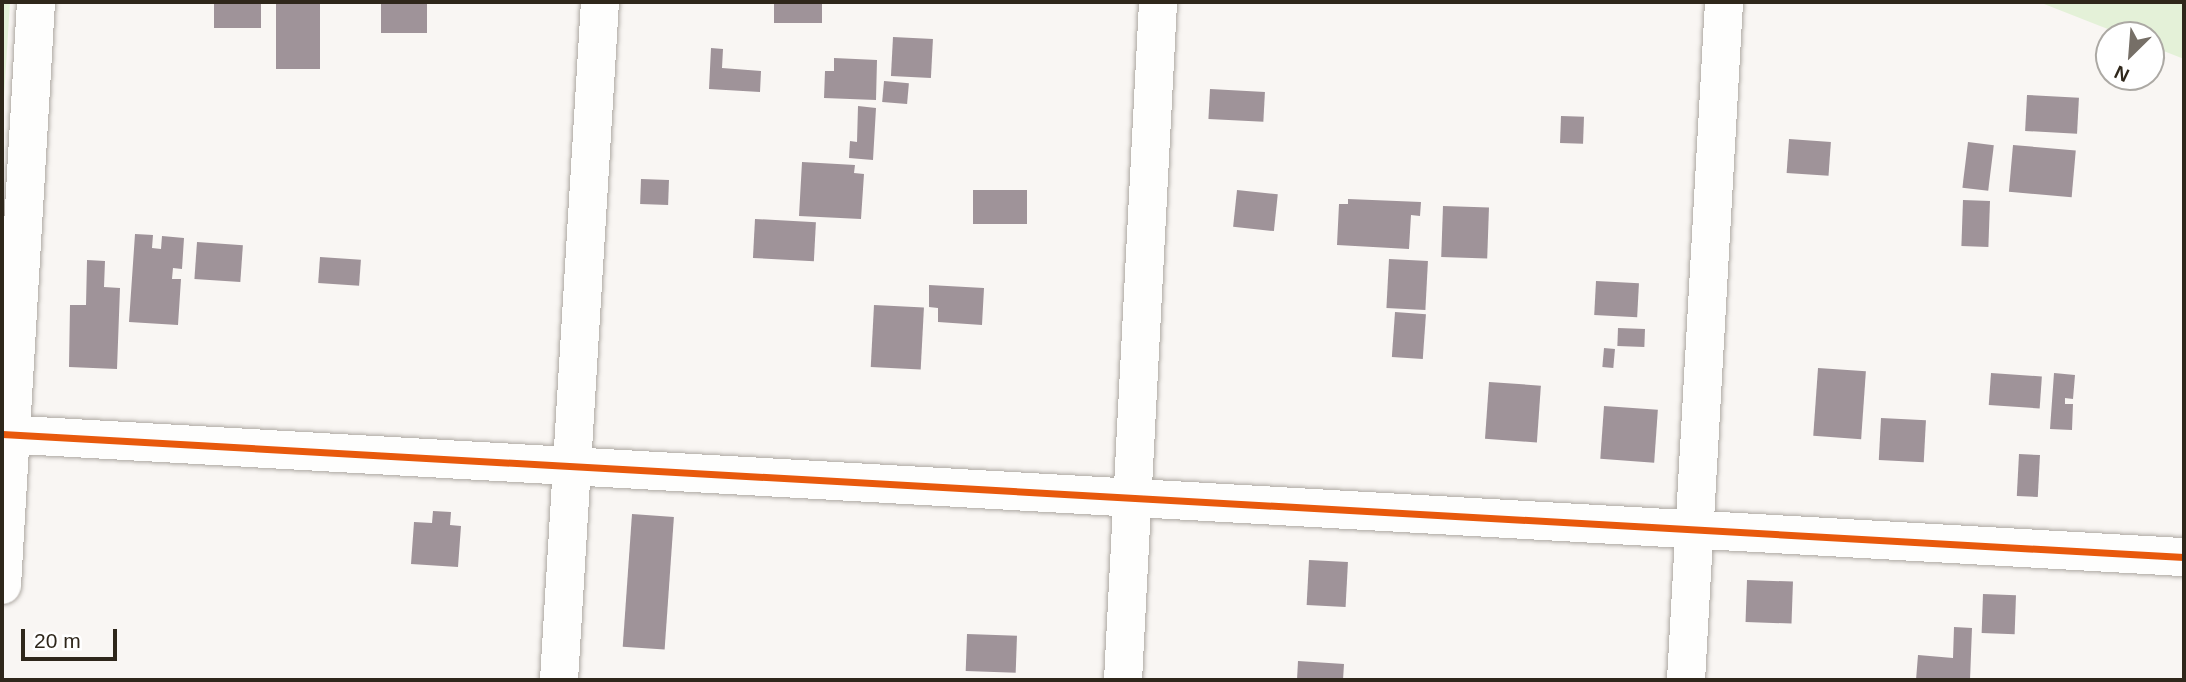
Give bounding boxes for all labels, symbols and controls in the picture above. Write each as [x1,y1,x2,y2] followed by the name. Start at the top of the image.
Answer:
[2095,21,2165,91] north arrow
[2111,61,2132,86] text: N
[24,616,121,660] scale bar
[34,629,81,652] text: 20 m

